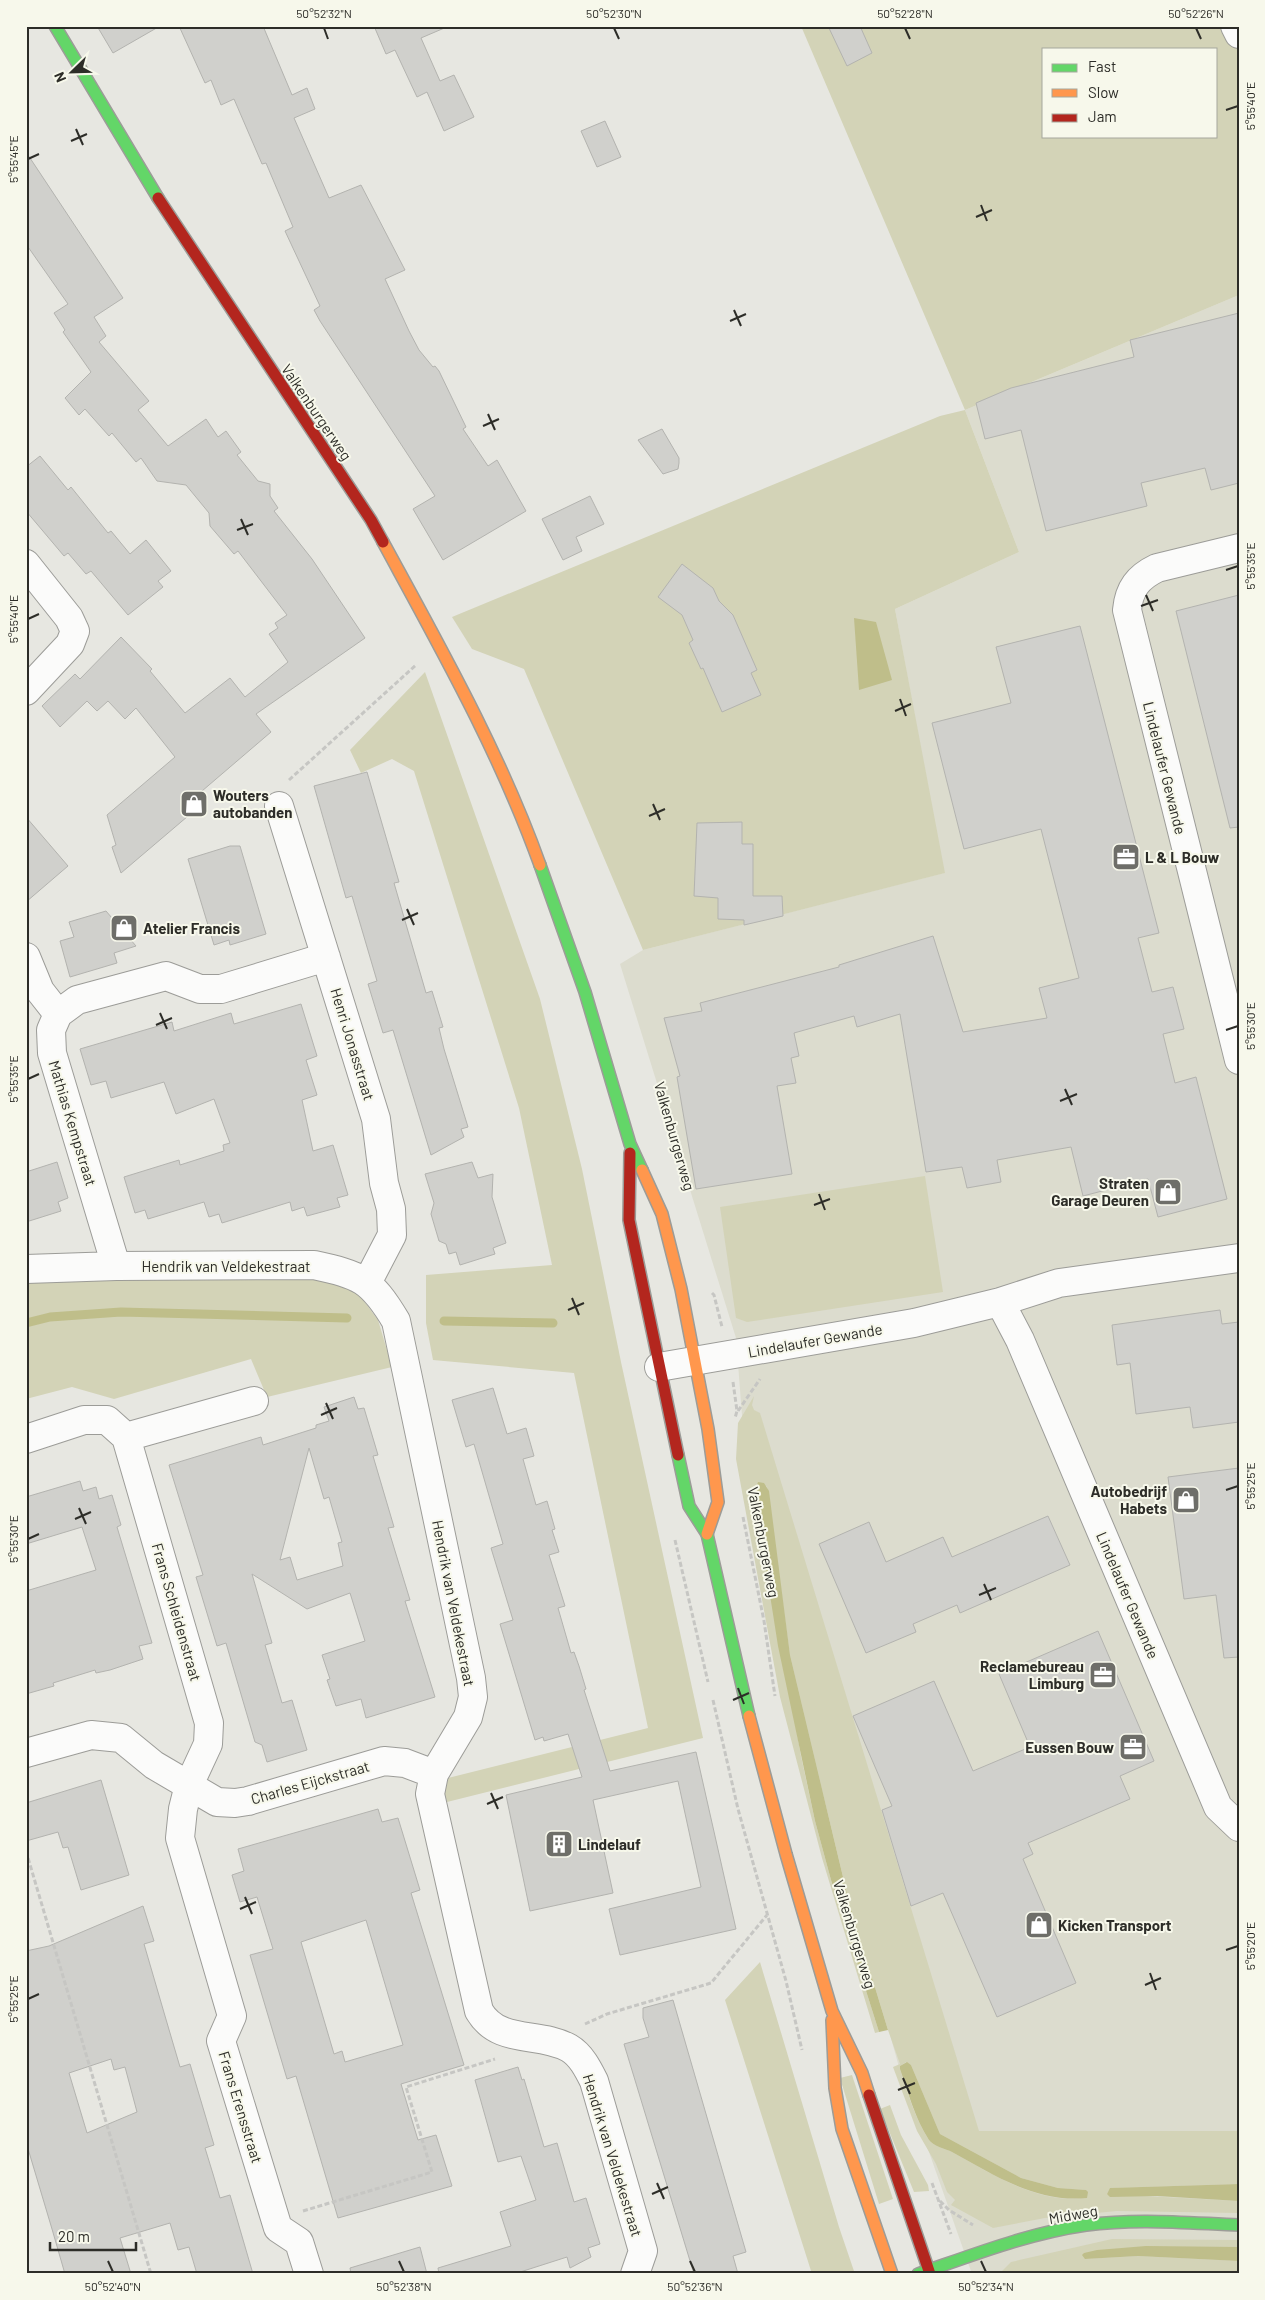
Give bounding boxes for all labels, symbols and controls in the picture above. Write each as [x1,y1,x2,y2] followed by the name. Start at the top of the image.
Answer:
[296,6,352,20] text: 50°52'32"N
[586,6,642,20] text: 50°52'30"N
[877,6,933,20] text: 50°52'28"N
[1168,6,1224,20] text: 50°52'26"N
[48,48,98,98] north arrow
[1042,48,1218,138] legend
[1088,57,1116,75] text: Fast
[50,70,69,85] text: N
[1243,82,1257,130] text: 5°55'40"E
[1088,83,1119,101] text: Slow
[1088,107,1117,125] text: Jam
[6,135,20,183] text: 5°55'45"E
[278,360,356,464] street label: Valkenburgerweg
[1243,542,1257,590] text: 5°55'35"E
[6,595,20,643] text: 5°55'40"E
[1140,700,1190,836] street label: Lindelaufer Gewande
[213,786,293,821] place label: Wouters autobanden
[179,789,209,819] shop icon: Wouters autobanden
[1111,842,1141,872] office icon: L & L Bouw
[1145,848,1220,866] place label: L & L Bouw
[109,913,139,943] shop icon: Atelier Francis
[143,919,240,937] place label: Atelier Francis
[327,986,379,1102] street label: Henri Jonasstraat
[1243,1002,1257,1050] text: 5°55'30"E
[6,1055,20,1103] text: 5°55'35"E
[45,1058,101,1188] street label: Mathias Kempstraat
[651,1079,699,1193] street label: Valkenburgerweg
[1051,1174,1149,1209] place label: Straten Garage Deuren
[1153,1177,1183,1207] shop icon: Straten Garage Deuren
[141,1257,311,1275] street label: Hendrik van Veldekestraat
[746,1319,884,1361] street label: Lindelaufer Gewande
[1243,1462,1257,1510] text: 5°55'25"E
[1091,1482,1167,1517] place label: Autobedrijf Habets
[744,1485,784,1599] street label: Valkenburgerweg
[1171,1485,1201,1515] shop icon: Autobedrijf Habets
[6,1515,20,1563] text: 5°55'30"E
[429,1518,479,1688] street label: Hendrik van Veldekestraat
[1093,1529,1163,1661] street label: Lindelaufer Gewande
[149,1541,205,1683] street label: Frans Schleidenstraat
[980,1657,1084,1692] place label: Reclamebureau Limburg
[1088,1660,1118,1690] office icon: Reclamebureau Limburg
[1118,1732,1148,1762] office icon: Eussen Bouw
[1025,1738,1114,1756] place label: Eussen Bouw
[249,1756,371,1808] street label: Charles Eijckstraat
[544,1829,574,1859] building icon: Lindelauf
[578,1835,641,1853] place label: Lindelauf
[830,1878,880,1990] street label: Valkenburgerweg
[1024,1910,1054,1940] shop icon: Kicken Transport
[1058,1916,1172,1934] place label: Kicken Transport
[1243,1922,1257,1970] text: 5°55'20"E
[6,1975,20,2023] text: 5°55'25"E
[215,2049,267,2165] street label: Frans Erensstraat
[580,2071,646,2239] street label: Hendrik van Veldekestraat
[1047,2201,1099,2227] street label: Midweg
[50,2220,136,2252] scale bar
[58,2227,90,2245] text: 20 m
[85,2279,141,2293] text: 50°52'40"N
[376,2279,432,2293] text: 50°52'38"N
[667,2279,723,2293] text: 50°52'36"N
[958,2279,1014,2293] text: 50°52'34"N

